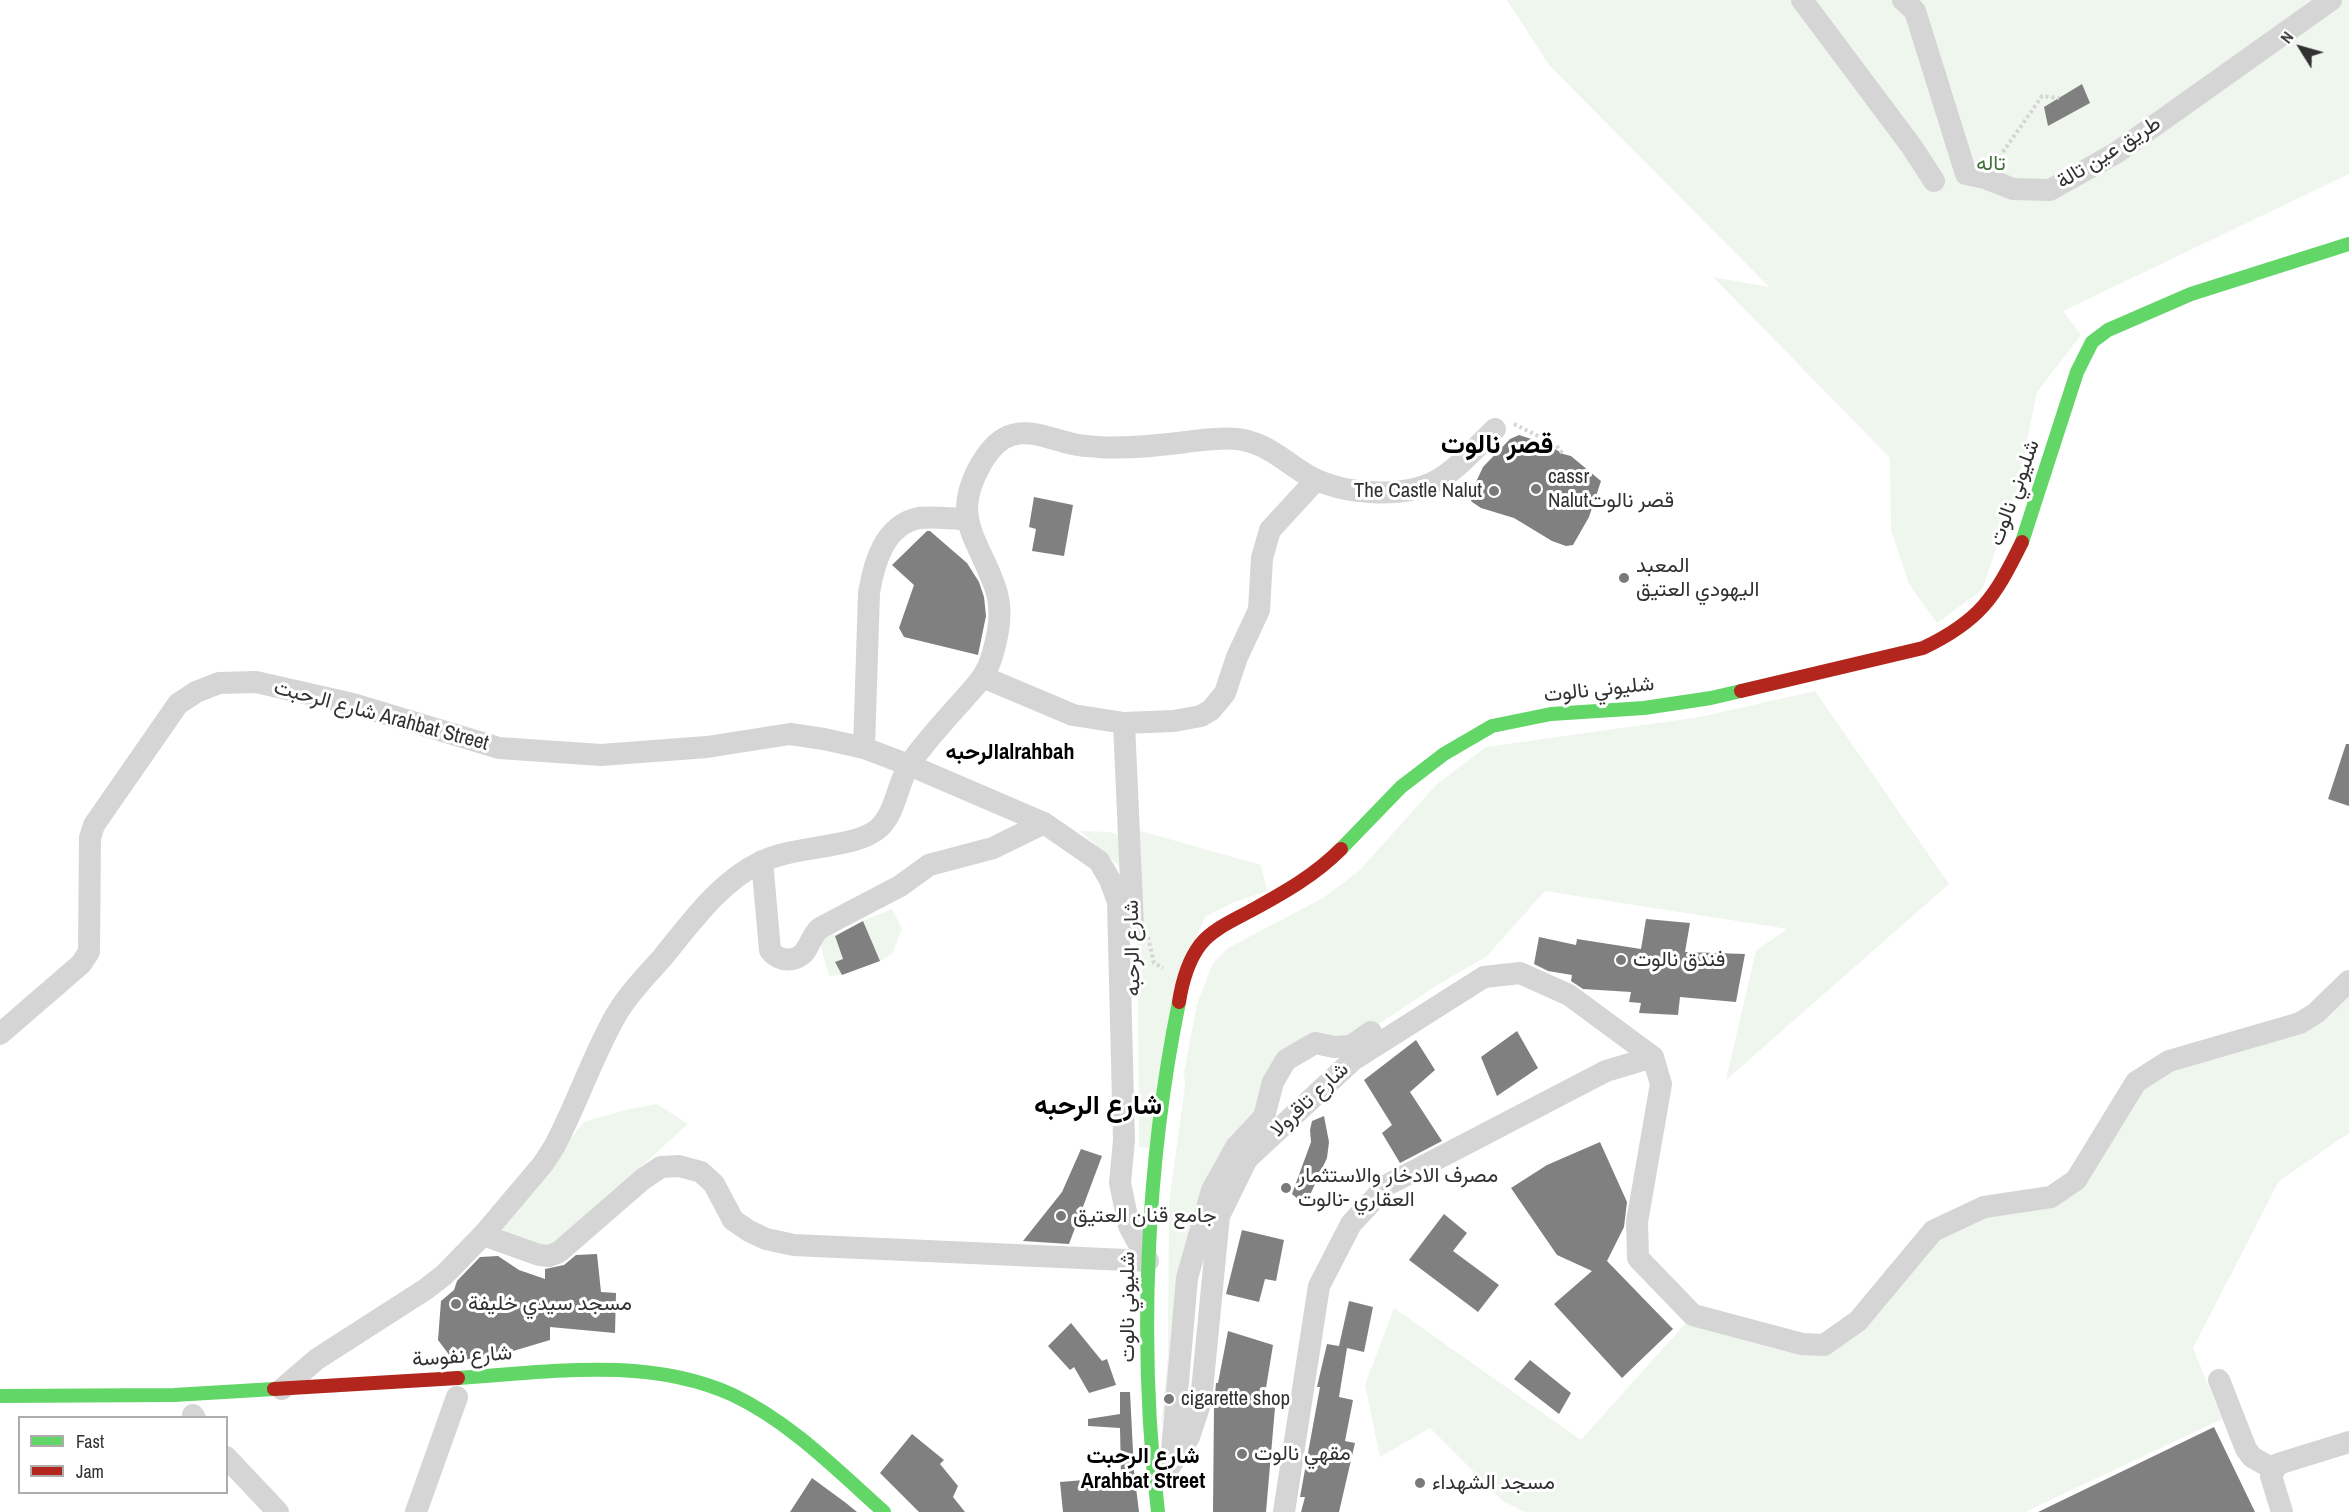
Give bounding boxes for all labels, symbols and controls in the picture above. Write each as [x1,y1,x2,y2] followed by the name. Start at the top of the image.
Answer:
[2271,18,2331,78] north arrow
[2275,27,2298,48] text: N
[2052,111,2166,195] street label: طريق عين تالة
[1976,151,2006,177] park label: تاله
[1441,430,1553,462] district label: قصر نالوت
[1984,437,2046,549] street label: شليوني نالوت
[1548,464,1674,514] place label: cassr Nalutقصر نالوت
[1354,478,1482,504] place label: The Castle Nalut
[1529,482,1543,496] marker: cassr Nalutقصر نالوت
[1487,484,1501,498] marker: The Castle Nalut
[1636,553,1759,603] place label: المعبد اليهودي العتيق
[1617,571,1631,585] marker: المعبد اليهودي العتيق
[1542,672,1656,708] street label: شليوني نالوت
[271,675,491,757] street label: شارع الرحبت Arahbat Street
[946,740,1074,766] district label: الرحبهalrahbah
[1120,899,1146,997] street label: شارع الرحبه
[1633,947,1725,973] place label: فندق نالوت
[1614,953,1628,967] marker: فندق نالوت
[1266,1057,1354,1143] street label: شارع تاقرولا
[1034,1091,1162,1123] district label: شارع الرحبه
[1298,1163,1498,1213] place label: مصرف الادخار والاستثمار العقاري -نالوت
[1279,1181,1293,1195] marker: مصرف الادخار والاستثمار العقاري -نالوت
[1073,1203,1217,1229] place label: جامع قنان العتيق
[1054,1209,1068,1223] marker: جامع قنان العتيق
[1115,1252,1141,1362] street label: شليوني نالوت
[468,1291,632,1317] place label: مسجد سيدي خليفة
[449,1297,463,1311] marker: مسجد سيدي خليفة
[411,1341,513,1373] street label: شارع نفوسة
[1181,1386,1290,1412] place label: cigarette shop
[1162,1392,1176,1406] marker: cigarette shop
[18,1416,228,1494] legend
[76,1429,104,1454] text: Fast
[1254,1441,1351,1467] place label: مقهي نالوت
[1081,1444,1205,1496] district label: شارع الرحبت Arahbat Street
[1235,1447,1249,1461] marker: مقهي نالوت
[76,1459,104,1484] text: Jam
[1432,1470,1555,1496] place label: مسجد الشهداء
[1413,1476,1427,1490] marker: مسجد الشهداء

